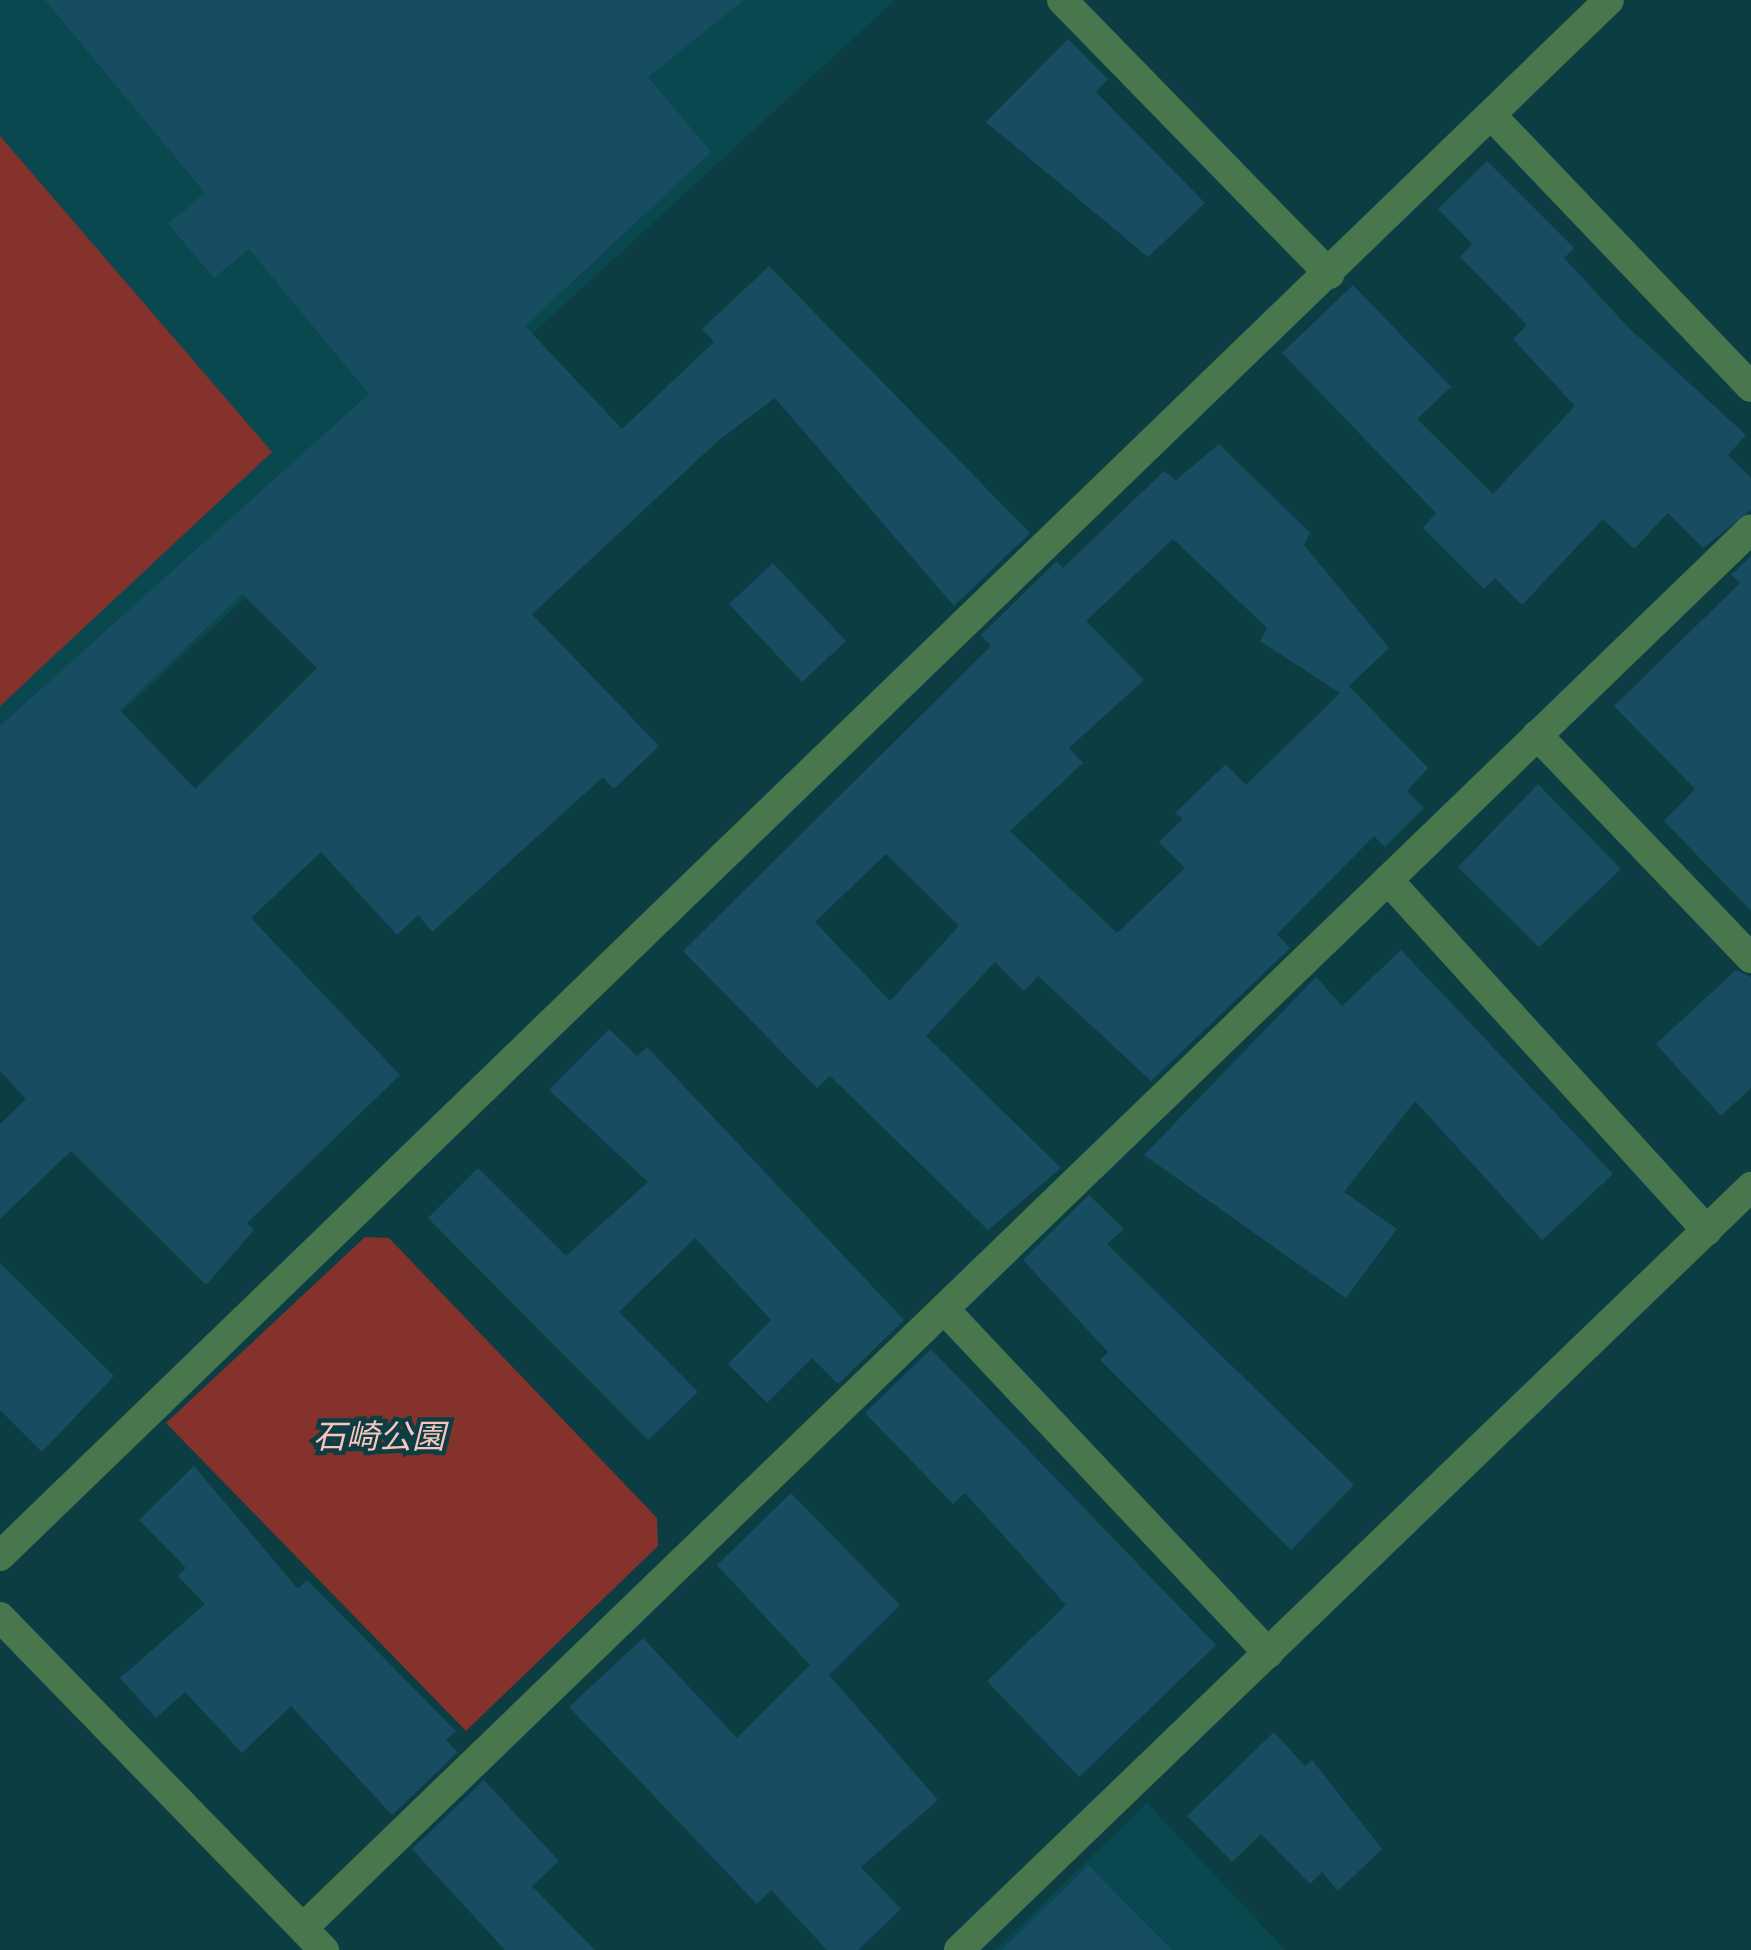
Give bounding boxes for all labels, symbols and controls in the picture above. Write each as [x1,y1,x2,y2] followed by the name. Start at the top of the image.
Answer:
[313,1416,445,1456] park label: 石崎公園

